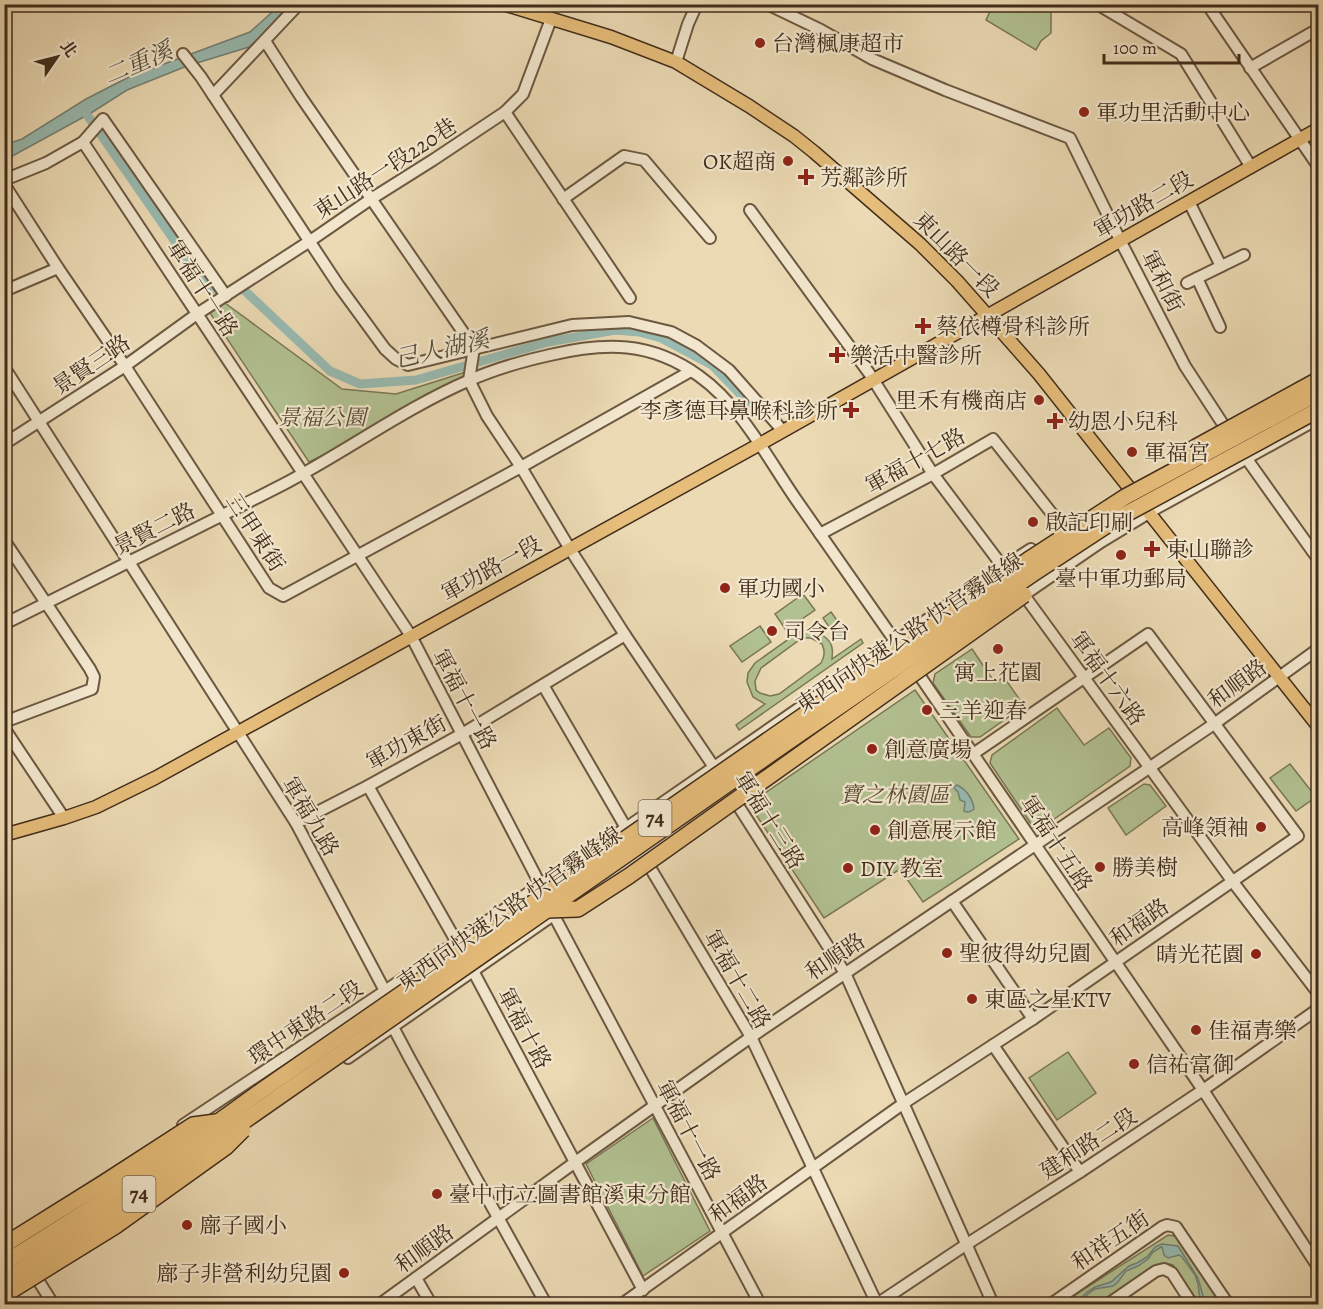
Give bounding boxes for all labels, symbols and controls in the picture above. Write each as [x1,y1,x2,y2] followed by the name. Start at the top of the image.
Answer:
[27,27,87,87] north arrow
[1104,27,1239,65] scale bar
[772,29,904,59] place label: 台灣楓康超市
[99,33,180,92] water label: 二重溪
[55,36,82,62] text: 北
[753,36,767,50] marker: 台灣楓康超市
[1113,36,1157,60] text: 100 m
[1096,98,1250,128] place label: 軍功里活動中心
[1077,105,1091,119] marker: 軍功里活動中心
[308,111,463,226] street label: 東山路一段220巷
[703,147,776,177] place label: OK超商
[781,154,795,168] marker: OK超商
[820,163,908,193] place label: 芳鄰診所
[1088,164,1199,245] street label: 軍功路二段
[797,168,815,186] marker: 芳鄰診所
[907,205,1006,304] street label: 東山路一段
[160,234,245,343] street label: 軍福十一路
[1134,245,1190,318] street label: 軍和街
[936,312,1090,342] place label: 蔡依樽骨科診所
[914,317,932,335] marker: 蔡依樽骨科診所
[392,322,495,375] water label: 己人湖溪
[47,328,136,402] street label: 景賢三路
[850,341,982,371] place label: 樂活中醫診所
[828,346,846,364] marker: 樂活中醫診所
[895,386,1027,416] place label: 里禾有機商店
[1032,393,1046,407] marker: 里禾有機商店
[640,396,838,426] place label: 李彥德耳鼻喉科診所
[842,401,860,419] marker: 李彥德耳鼻喉科診所
[278,403,369,433] park label: 景福公園
[1068,407,1178,437] place label: 幼恩小兒科
[1046,412,1064,430] marker: 幼恩小兒科
[860,421,971,501] street label: 軍福十七路
[1144,438,1210,468] place label: 軍福宮
[1125,445,1139,459] marker: 軍福宮
[219,487,292,578] street label: 三甲東街
[108,496,200,562] street label: 景賢二路
[1045,508,1133,538] place label: 啟記印刷
[1026,515,1040,529] marker: 啟記印刷
[436,529,547,609] street label: 軍功路一段
[1166,535,1254,565] place label: 東山聯診
[1143,540,1161,558] marker: 東山聯診
[790,545,1029,720] street label: 東西向快速公路 快官霧峰線
[1114,548,1128,562] marker: 臺中軍功郵局
[1055,564,1187,594] place label: 臺中軍功郵局
[737,574,825,604] place label: 軍功國小
[718,581,732,595] marker: 軍功國小
[784,617,850,647] place label: 司令台
[765,624,779,638] marker: 司令台
[1063,625,1152,732] street label: 軍福十六路
[991,642,1005,656] marker: 寓上花園
[425,644,503,755] street label: 軍福十一路
[1202,652,1273,715] street label: 和順路
[954,658,1042,688] place label: 寓上花園
[939,696,1027,726] place label: 三羊迎春
[920,703,934,717] marker: 三羊迎春
[361,708,452,777] street label: 軍功東街
[884,735,972,765] place label: 創意廣場
[865,742,879,756] marker: 創意廣場
[727,766,811,875] street label: 軍福十三路
[275,771,346,862] street label: 軍福九路
[840,780,953,810] park label: 寶之林園區
[1013,790,1099,898] street label: 軍福十五路
[638,800,672,836] road number: 74
[1161,813,1249,843] place label: 高峰領袖
[887,816,997,846] place label: 創意展示館
[391,820,628,998] street label: 東西向快速公路 快官霧峰線
[1254,820,1268,834] marker: 高峰領袖
[868,823,882,837] marker: 創意展示館
[1112,853,1178,883] place label: 勝美樹
[860,854,944,884] place label: DIY 教室
[1093,860,1107,874] marker: 勝美樹
[841,861,855,875] marker: DIY 教室
[1104,892,1175,954] street label: 和福路
[697,924,778,1035] street label: 軍福十二路
[800,926,871,988] street label: 和順路
[959,939,1091,969] place label: 聖彼得幼兒園
[1156,940,1244,970] place label: 晴光花園
[940,946,954,960] marker: 聖彼得幼兒園
[1249,947,1263,961] marker: 晴光花園
[242,973,369,1072] street label: 環中東路二段
[490,983,558,1074] street label: 軍福十路
[984,985,1112,1015] place label: 東區之星KTV
[965,992,979,1006] marker: 東區之星KTV
[1208,1016,1296,1046] place label: 佳福青樂
[1189,1023,1203,1037] marker: 佳福青樂
[1146,1050,1234,1080] place label: 信祐富御
[1127,1057,1141,1071] marker: 信祐富御
[649,1075,727,1186] street label: 軍福十一路
[1034,1101,1143,1186] street label: 建和路二段
[703,1167,774,1230] street label: 和福路
[122,1176,156,1212] road number: 74
[449,1180,691,1210] place label: 臺中市立圖書館溪東分館
[430,1187,444,1201] marker: 臺中市立圖書館溪東分館
[1066,1204,1155,1278] street label: 和祥五街
[199,1211,287,1241] place label: 廍子國小
[389,1217,460,1280] street label: 和順路
[180,1218,194,1232] marker: 廍子國小
[156,1259,332,1289] place label: 廍子非營利幼兒園
[337,1266,351,1280] marker: 廍子非營利幼兒園

